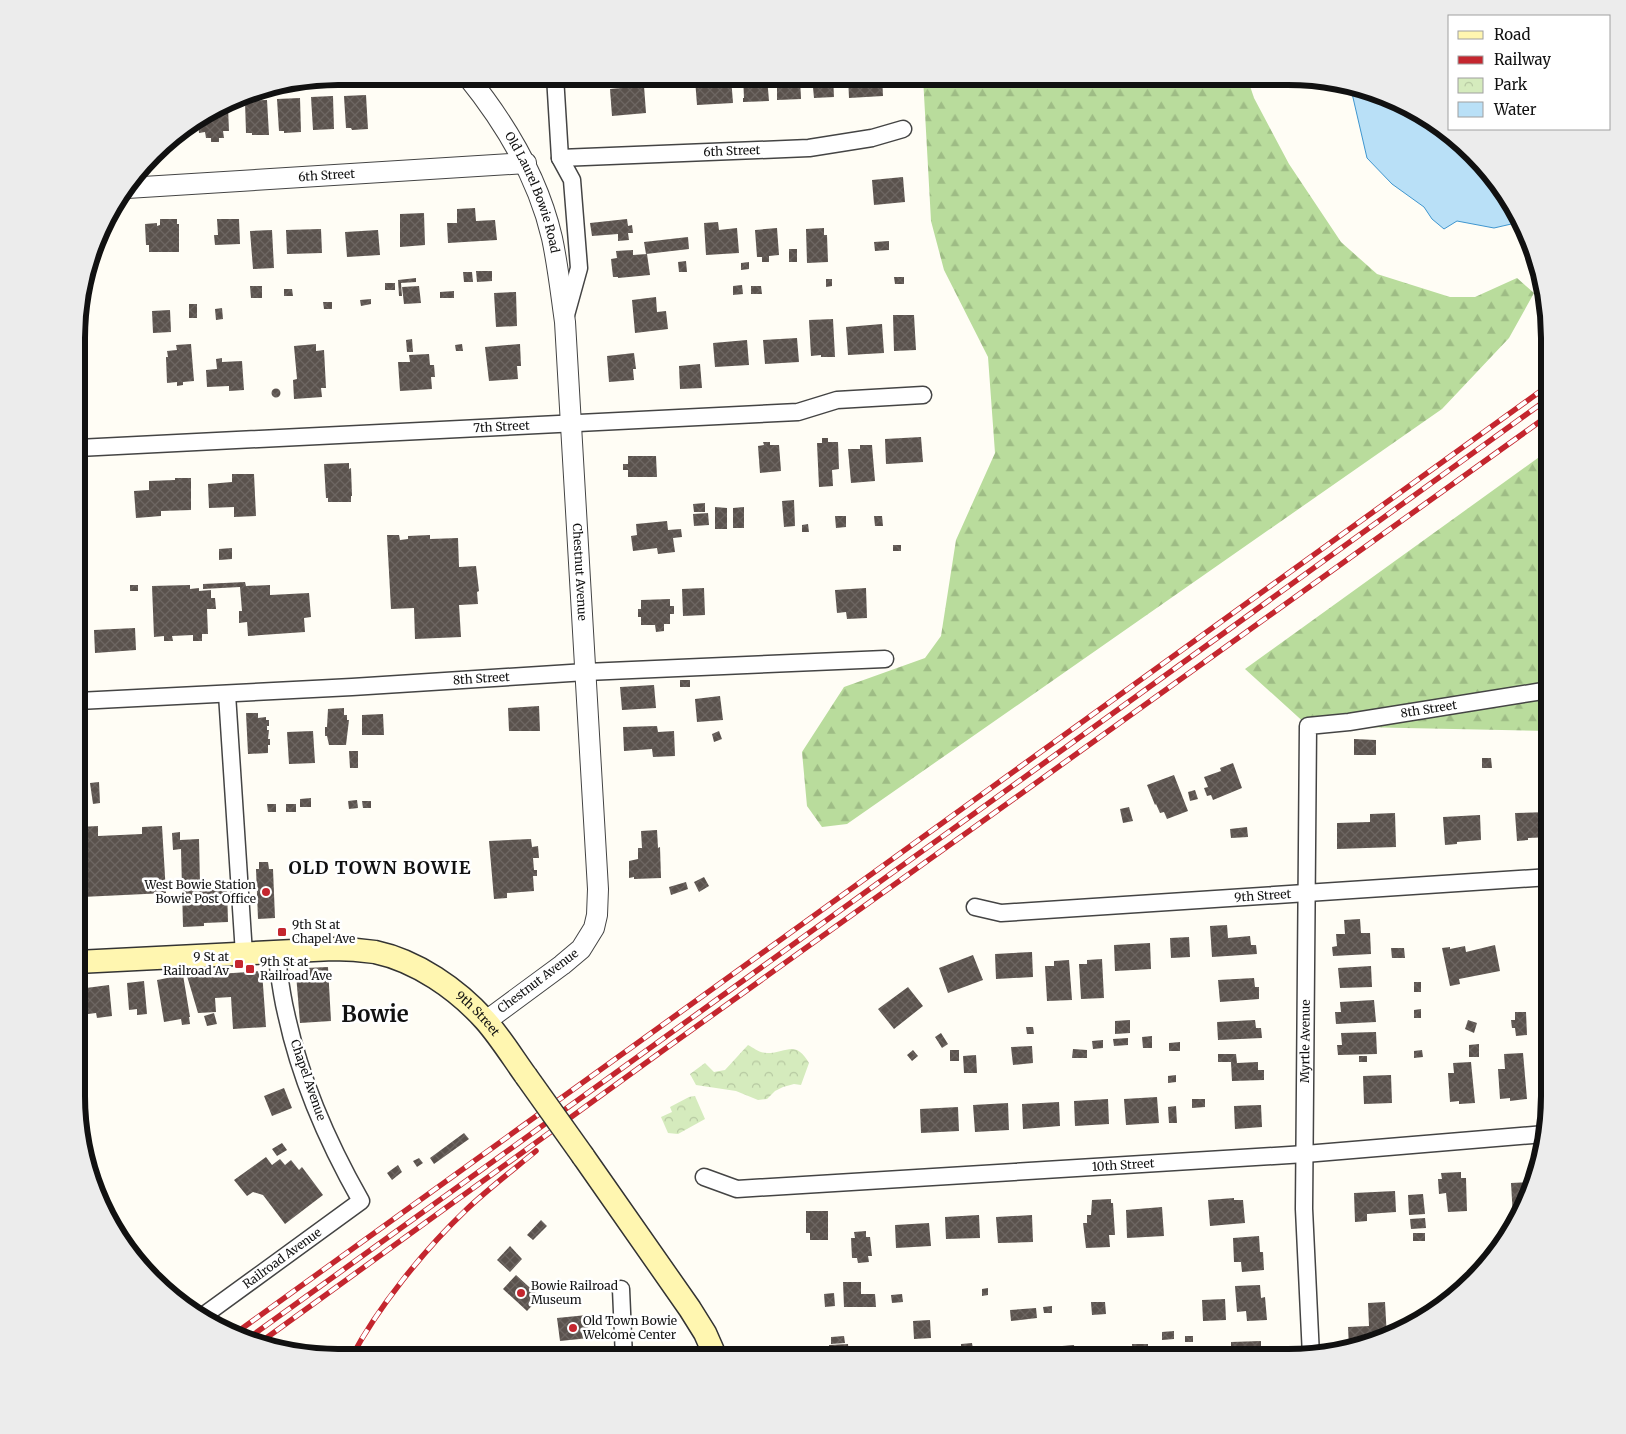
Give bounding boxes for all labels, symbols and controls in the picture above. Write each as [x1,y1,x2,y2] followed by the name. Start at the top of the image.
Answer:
[1448,15,1611,130] legend
[1494,25,1530,44] text: Road
[1494,50,1551,69] text: Railway
[1494,75,1528,94] text: Park
[1493,100,1537,119] text: Water
[502,129,563,254] street label: Old Laurel Bowie Road
[703,142,761,159] street label: 6th Street
[298,166,356,184] street label: 6th Street
[473,417,530,435] street label: 7th Street
[570,523,590,621] street label: Chestnut Avenue
[452,669,511,688] street label: 8th Street
[1399,697,1458,721] street label: 8th Street
[289,856,471,879] district label: OLD TOWN BOWIE
[144,877,256,906] place label: West Bowie Station Bowie Post Office
[260,886,272,898] marker: West Bowie Station Bowie Post Office
[1234,886,1292,905] street label: 9th Street
[292,917,355,946] place label: 9th St at Chapel Ave
[276,926,288,938] marker: 9th St at Chapel Ave
[494,945,581,1016] street label: Chestnut Avenue
[163,949,229,978] place label: 9 St at Railroad Av
[260,954,332,983] place label: 9th St at Railroad Ave
[233,958,245,970] marker: 9 St at Railroad Av
[244,963,256,975] marker: 9th St at Railroad Ave
[453,988,503,1039] street label: 9th Street
[1297,999,1313,1083] street label: Myrtle Avenue
[341,1000,409,1028] district label: Bowie
[288,1037,329,1122] street label: Chapel Avenue
[1091,1155,1155,1174] street label: 10th Street
[240,1224,324,1292] street label: Railroad Avenue
[531,1278,618,1307] place label: Bowie Railroad Museum
[515,1287,527,1299] marker: Bowie Railroad Museum
[582,1313,677,1342] place label: Old Town Bowie Welcome Center
[567,1322,579,1334] marker: Old Town Bowie Welcome Center

